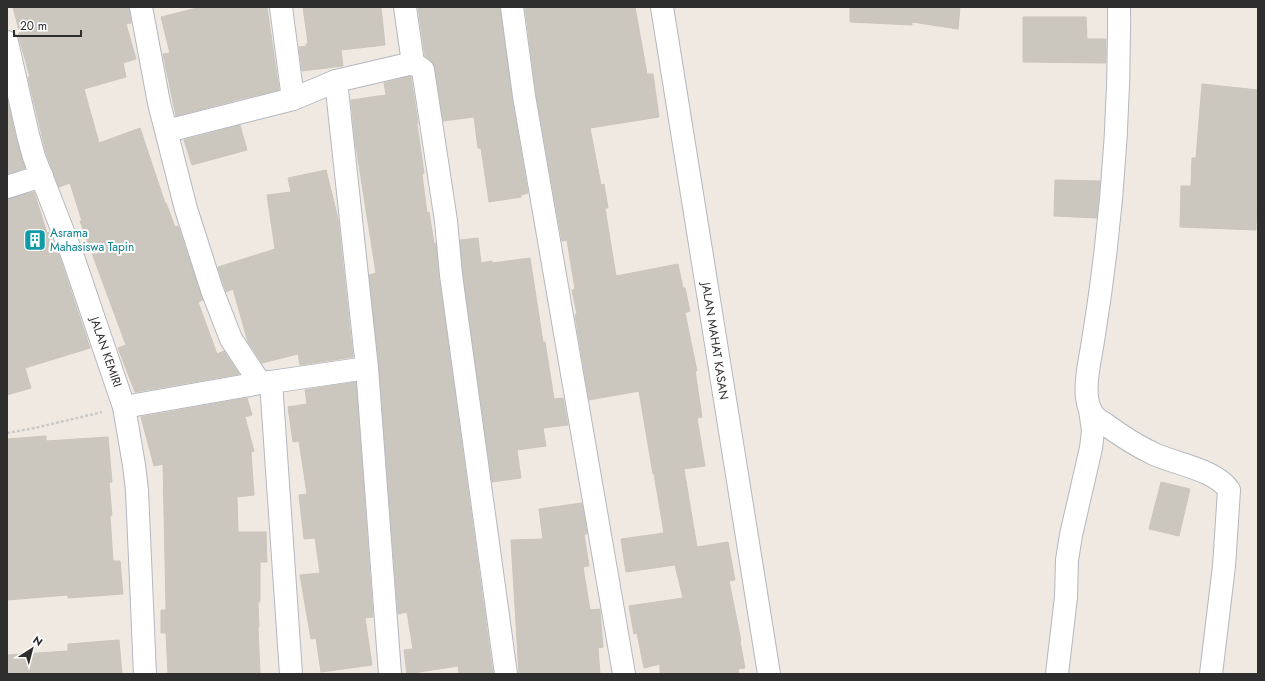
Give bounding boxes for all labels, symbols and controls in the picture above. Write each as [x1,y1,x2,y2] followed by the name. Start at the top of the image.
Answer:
[14,12,81,38] scale bar
[20,17,47,35] text: 20 m
[50,224,134,256] place label: Asrama Mahasiswa Tapin
[22,227,48,253] building icon: Asrama Mahasiswa Tapin
[697,279,733,401] street label: JALAN MAHAT KASAN
[85,313,126,389] street label: JALAN KEMIRI
[12,629,52,669] north arrow
[30,632,46,650] text: N

